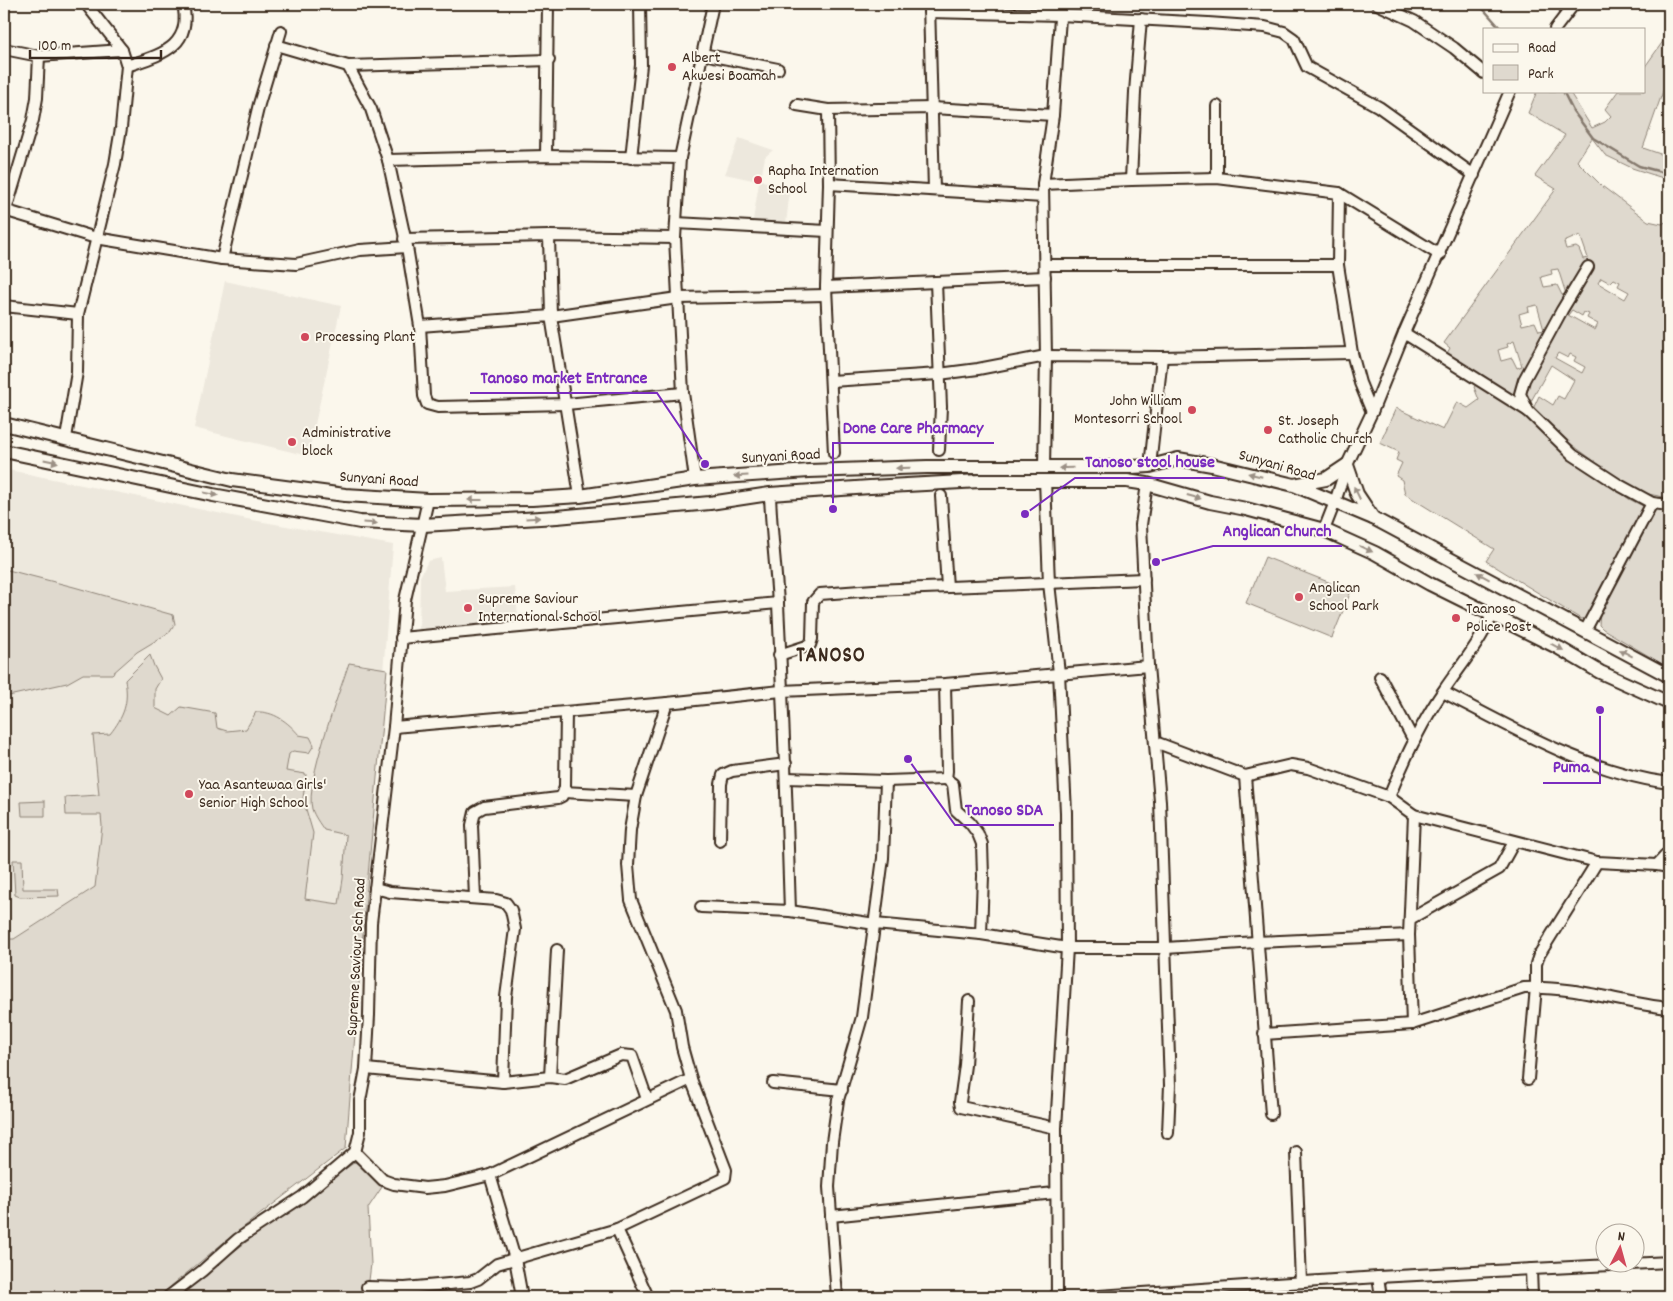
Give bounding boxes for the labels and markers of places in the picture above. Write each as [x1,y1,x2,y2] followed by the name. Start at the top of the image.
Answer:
[682,47,776,88] place label: Albert Akwesi Boamah
[666,61,678,73] marker: Albert Akwesi Boamah
[768,160,879,201] place label: Rapha Internation School
[752,174,764,186] marker: Rapha Internation School
[315,326,415,349] place label: Processing Plant
[299,331,311,343] marker: Processing Plant
[470,360,657,393] callout: Tanoso market Entrance
[1074,390,1182,431] place label: John William Montesorri School
[1186,404,1198,416] marker: John William Montesorri School
[833,410,994,443] callout: Done Care Pharmacy
[1278,410,1372,451] place label: St. Joseph Catholic Church
[302,422,391,463] place label: Administrative block
[1262,424,1274,436] marker: St. Joseph Catholic Church
[286,436,298,448] marker: Administrative block
[1075,445,1225,478] callout: Tanoso stool house
[1213,513,1342,546] callout: Anglican Church
[1309,577,1379,618] place label: Anglican School Park
[478,588,602,629] place label: Supreme Saviour International School
[1293,591,1305,603] marker: Anglican School Park
[1466,598,1531,639] place label: Taanoso Police Post
[462,602,474,614] marker: Supreme Saviour International School
[1450,612,1462,624] marker: Taanoso Police Post
[1543,750,1600,783] callout: Puma
[199,774,326,815] place label: Yaa Asantewaa Girls' Senior High School
[183,788,195,800] marker: Yaa Asantewaa Girls' Senior High School
[955,792,1054,825] callout: Tanoso SDA

